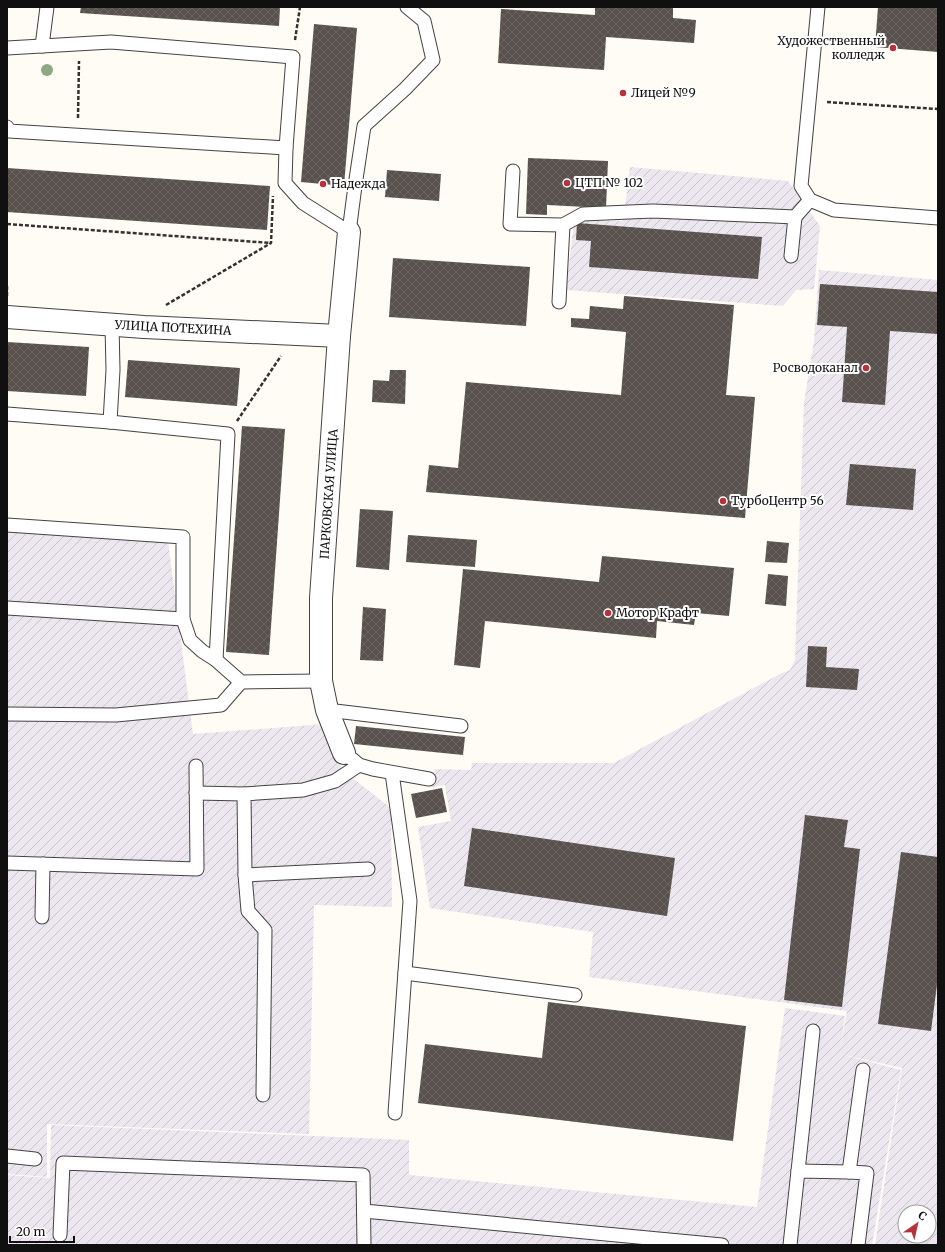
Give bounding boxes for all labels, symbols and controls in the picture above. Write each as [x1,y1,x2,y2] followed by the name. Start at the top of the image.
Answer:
[777,33,885,62] place label: Художественный колледж
[888,43,898,53] marker: Художественный колледж
[631,85,696,100] place label: Лицей №9
[618,88,628,98] marker: Лицей №9
[575,175,643,190] place label: ЦТП № 102
[331,176,386,191] place label: Надежда
[562,178,572,188] marker: ЦТП № 102
[318,179,328,189] marker: Надежда
[113,317,232,338] street label: УЛИЦА ПОТЕХИНА
[773,360,858,375] place label: Росводоканал
[861,363,871,373] marker: Росводоканал
[316,428,341,560] street label: ПАРКОВСКАЯ УЛИЦА
[731,493,824,508] place label: ТурбоЦентр 56
[718,496,728,506] marker: ТурбоЦентр 56
[616,605,699,620] place label: Мотор Крафт
[603,608,613,618] marker: Мотор Крафт
[897,1204,937,1244] north arrow
[916,1208,930,1224] text: С
[10,1218,74,1244] scale bar
[16,1224,45,1239] text: 20 m

